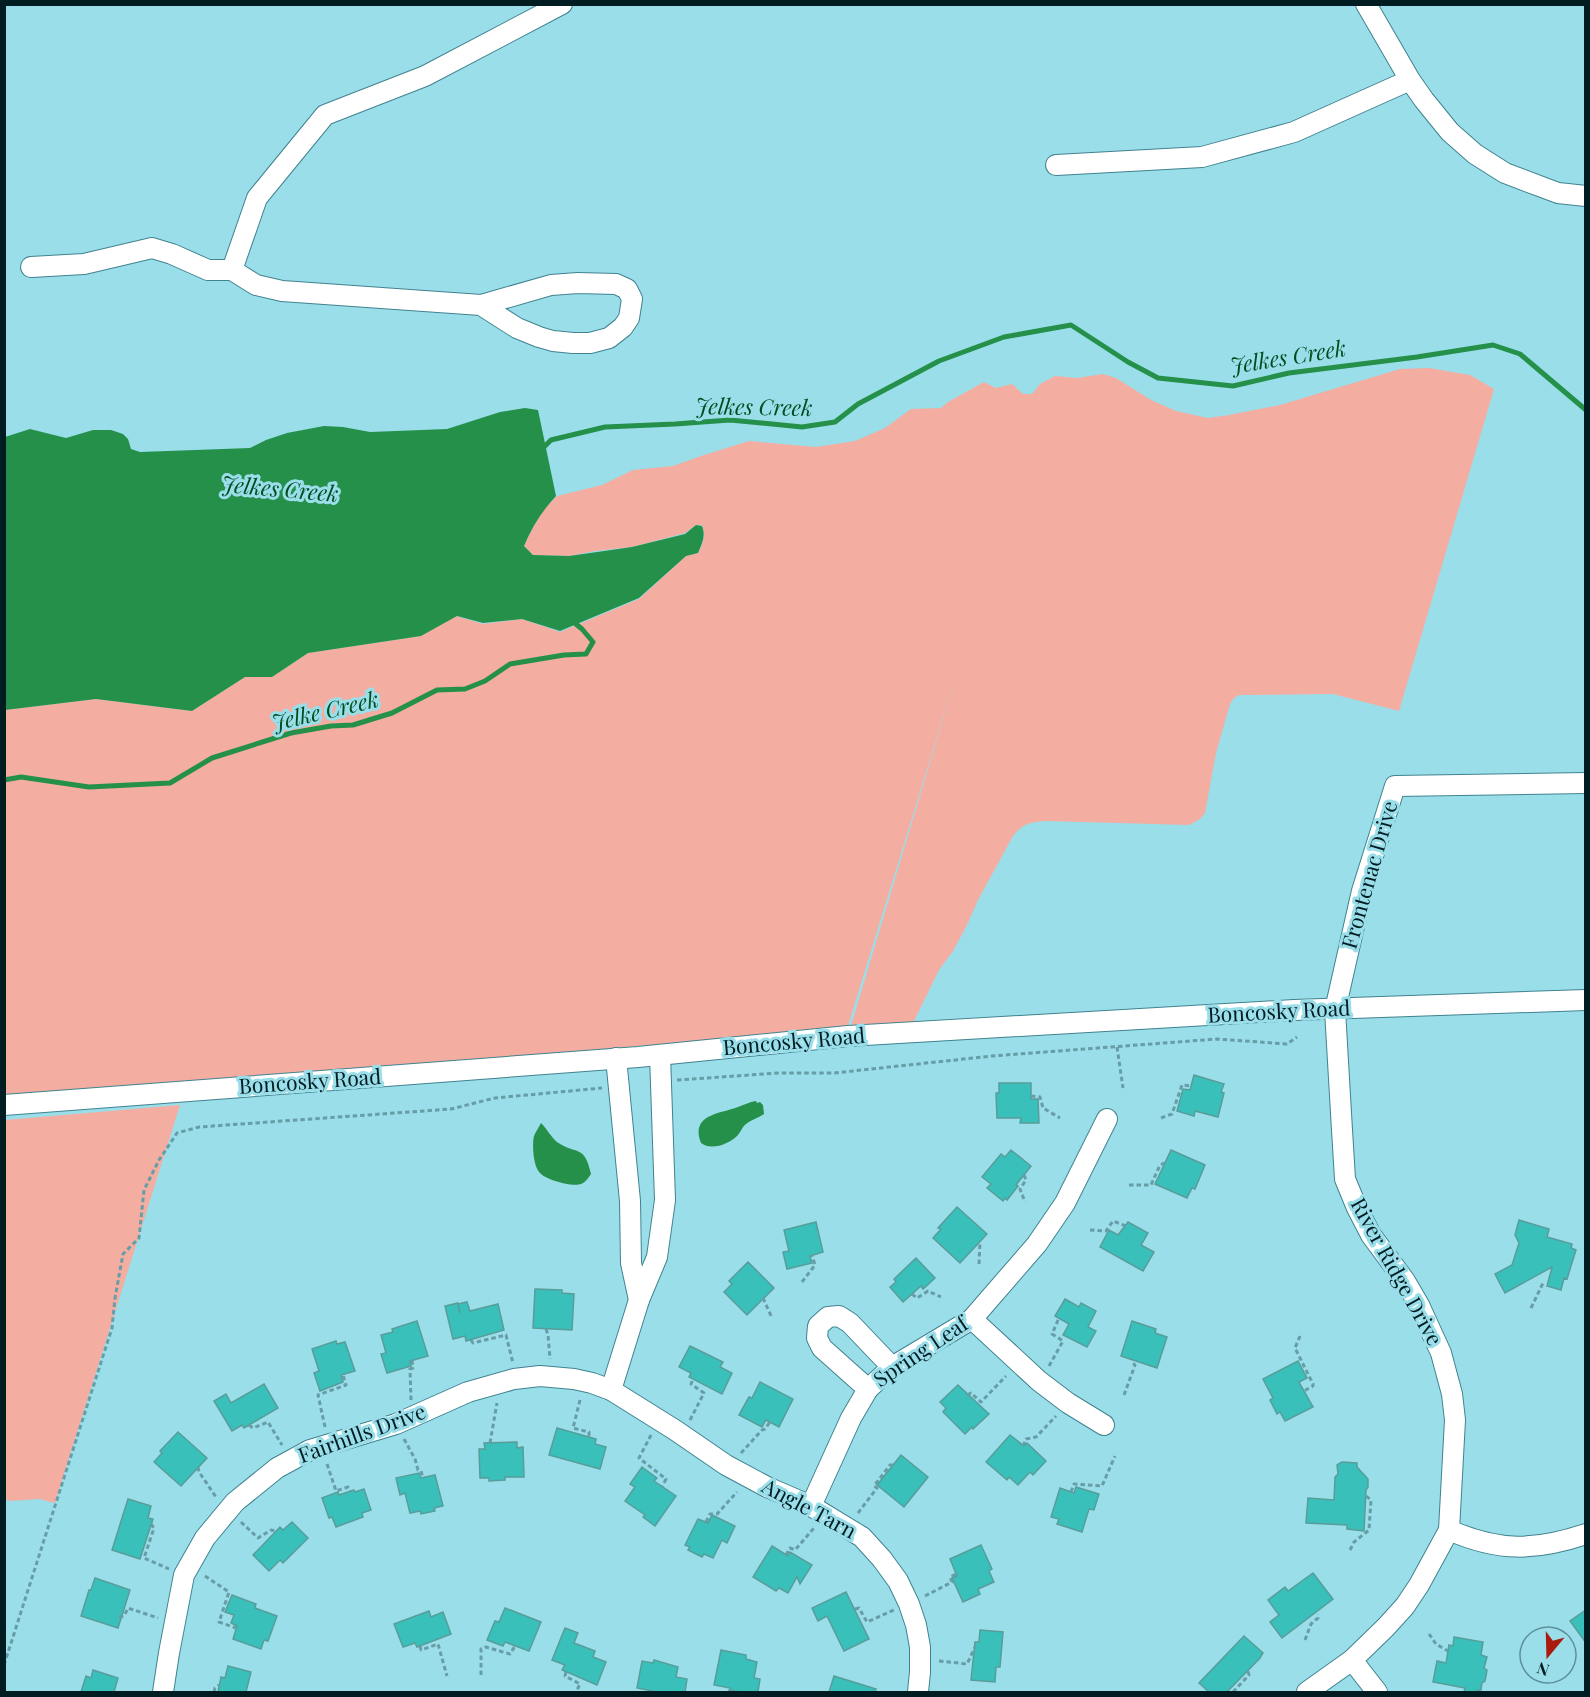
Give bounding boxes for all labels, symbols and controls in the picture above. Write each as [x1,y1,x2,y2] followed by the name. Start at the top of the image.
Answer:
[1228,332,1348,380] water label: Jelkes Creek
[695,390,813,422] water label: Jelkes Creek
[220,468,340,508] water label: Jelkes Creek
[268,683,381,737] water label: Jelke Creek
[1334,797,1403,952] street label: Frontenac Drive
[1207,992,1351,1028] street label: Boncosky Road
[721,1020,866,1060] street label: Boncosky Road
[238,1061,382,1099] street label: Boncosky Road
[1346,1192,1450,1350] street label: River Ridge Drive
[867,1307,974,1392] street label: Spring Leaf
[294,1396,429,1468] street label: Fairhills Drive
[757,1470,862,1544] street label: Angle Tarn
[1518,1625,1578,1685] north arrow
[1534,1658,1552,1681] text: N

